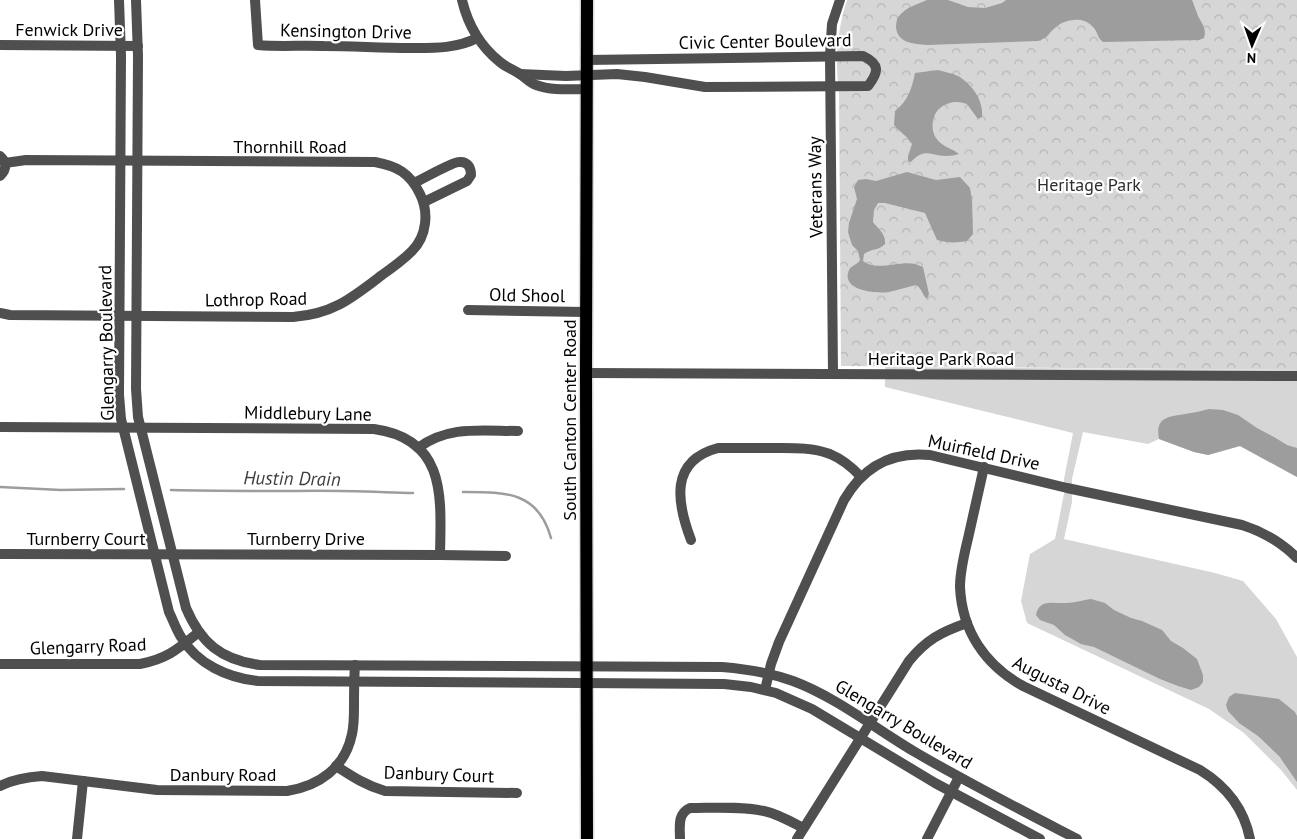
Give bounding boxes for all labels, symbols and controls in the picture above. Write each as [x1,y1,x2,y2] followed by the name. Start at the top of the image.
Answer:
[15,18,123,41] street label: Fenwick Drive
[280,18,412,44] street label: Kensington Drive
[1227,20,1277,70] north arrow
[678,28,852,54] street label: Civic Center Boulevard
[1247,49,1256,67] text: N
[233,135,347,158] street label: Thornhill Road
[803,135,827,239] street label: Veterans Way
[1037,173,1141,196] park label: Heritage Park
[93,265,119,421] street label: Glengarry Boulevard
[489,283,566,307] street label: Old Shool
[205,287,307,311] street label: Lothrop Road
[558,319,581,521] street label: South Canton Center Road
[868,347,1014,370] street label: Heritage Park Road
[244,400,372,426] street label: Middlebury Lane
[926,429,1042,475] street label: Muirfield Drive
[243,465,341,491] water label: Hustin Drain
[26,527,146,550] street label: Turnberry Court
[247,527,365,550] street label: Turnberry Drive
[29,632,147,660] street label: Glengarry Road
[1009,650,1115,720] street label: Augusta Drive
[831,674,977,774] street label: Glengarry Boulevard
[383,761,495,787] street label: Danbury Court
[170,763,276,786] street label: Danbury Road

